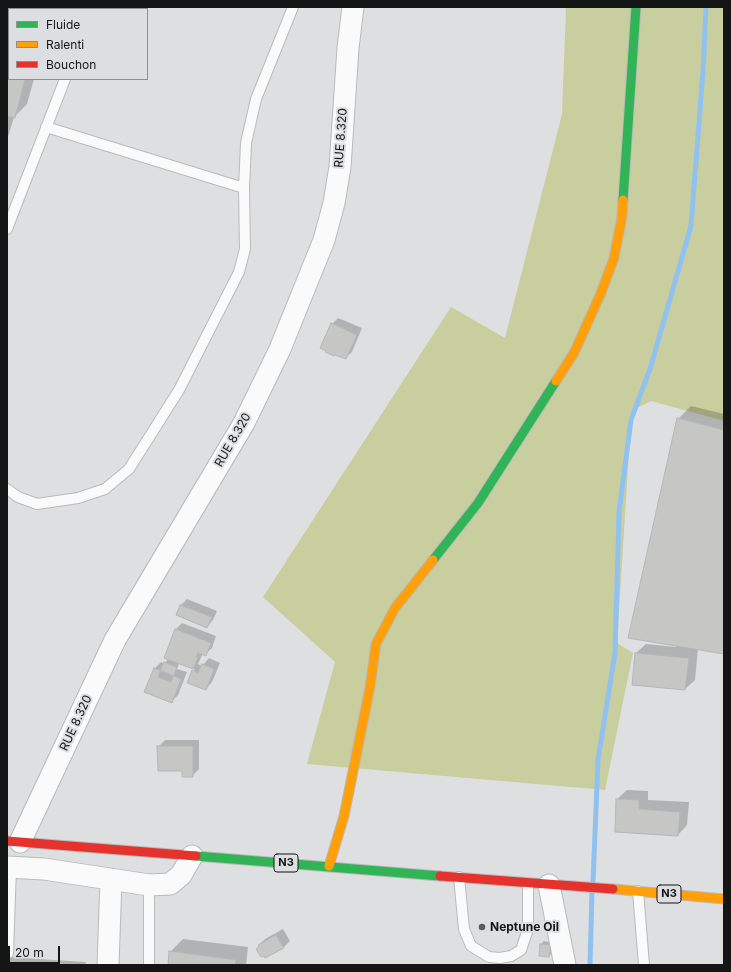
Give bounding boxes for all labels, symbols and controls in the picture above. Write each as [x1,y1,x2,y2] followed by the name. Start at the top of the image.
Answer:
[8,8,148,80] legend
[46,17,80,32] text: Fluide
[46,37,84,52] text: Ralenti
[46,57,96,72] text: Bouchon
[332,108,350,168] street label: RUE 8.320
[212,410,254,470] street label: RUE 8.320
[57,693,95,753] street label: RUE 8.320
[274,854,298,872] road number: N3
[657,885,681,903] road number: N3
[490,920,559,934] place label: Neptune Oil
[477,922,487,932] marker: Neptune Oil
[10,938,62,964] scale bar
[15,945,44,960] text: 20 m

